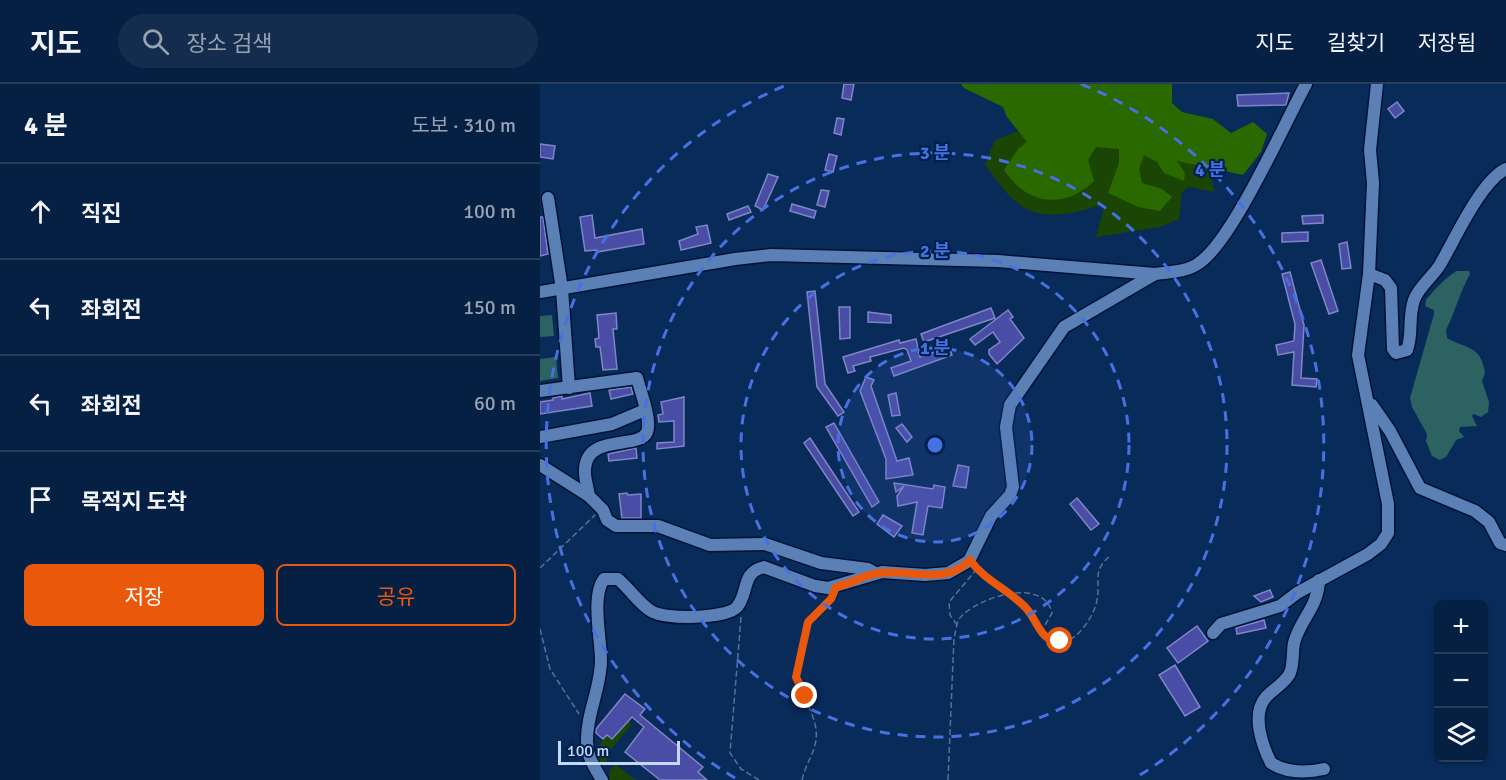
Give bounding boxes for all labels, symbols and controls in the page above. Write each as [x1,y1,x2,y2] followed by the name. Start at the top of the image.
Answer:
[118,14,538,68] search box
[139,25,172,58] icon: search
[30,27,82,61] text: 지도
[187,30,272,57] text: 장소 검색
[1255,30,1294,56] text: 지도
[1327,30,1385,56] text: 길찾기
[1418,30,1476,56] text: 저장됨
[24,110,68,142] text: 4 분
[412,113,516,138] text: 도보 · 310 m
[920,142,951,164] text: 3 분
[1195,159,1226,181] text: 4 분
[24,195,57,228] icon: ahead
[463,199,516,224] text: 100 m
[81,200,121,227] text: 직진
[920,240,951,262] text: 2 분
[24,291,57,324] icon: left
[463,295,516,320] text: 150 m
[81,296,142,323] text: 좌회전
[920,337,951,359] text: 1 분
[24,387,57,420] icon: left
[474,391,516,416] text: 60 m
[81,392,142,419] text: 좌회전
[925,435,945,455] centre of rings
[24,483,57,516] icon: arrive
[81,488,187,515] text: 목적지 도착
[24,564,264,626] button: 저장
[276,564,516,626] button: 공유
[1434,600,1488,762] map controls
[1434,600,1488,654] button: +
[1046,627,1072,653] route start
[1434,654,1488,708] button: −
[791,682,817,708] route end
[1434,708,1488,762] button: layers
[558,738,680,766] scale bar
[567,741,609,761] text: 100 m

